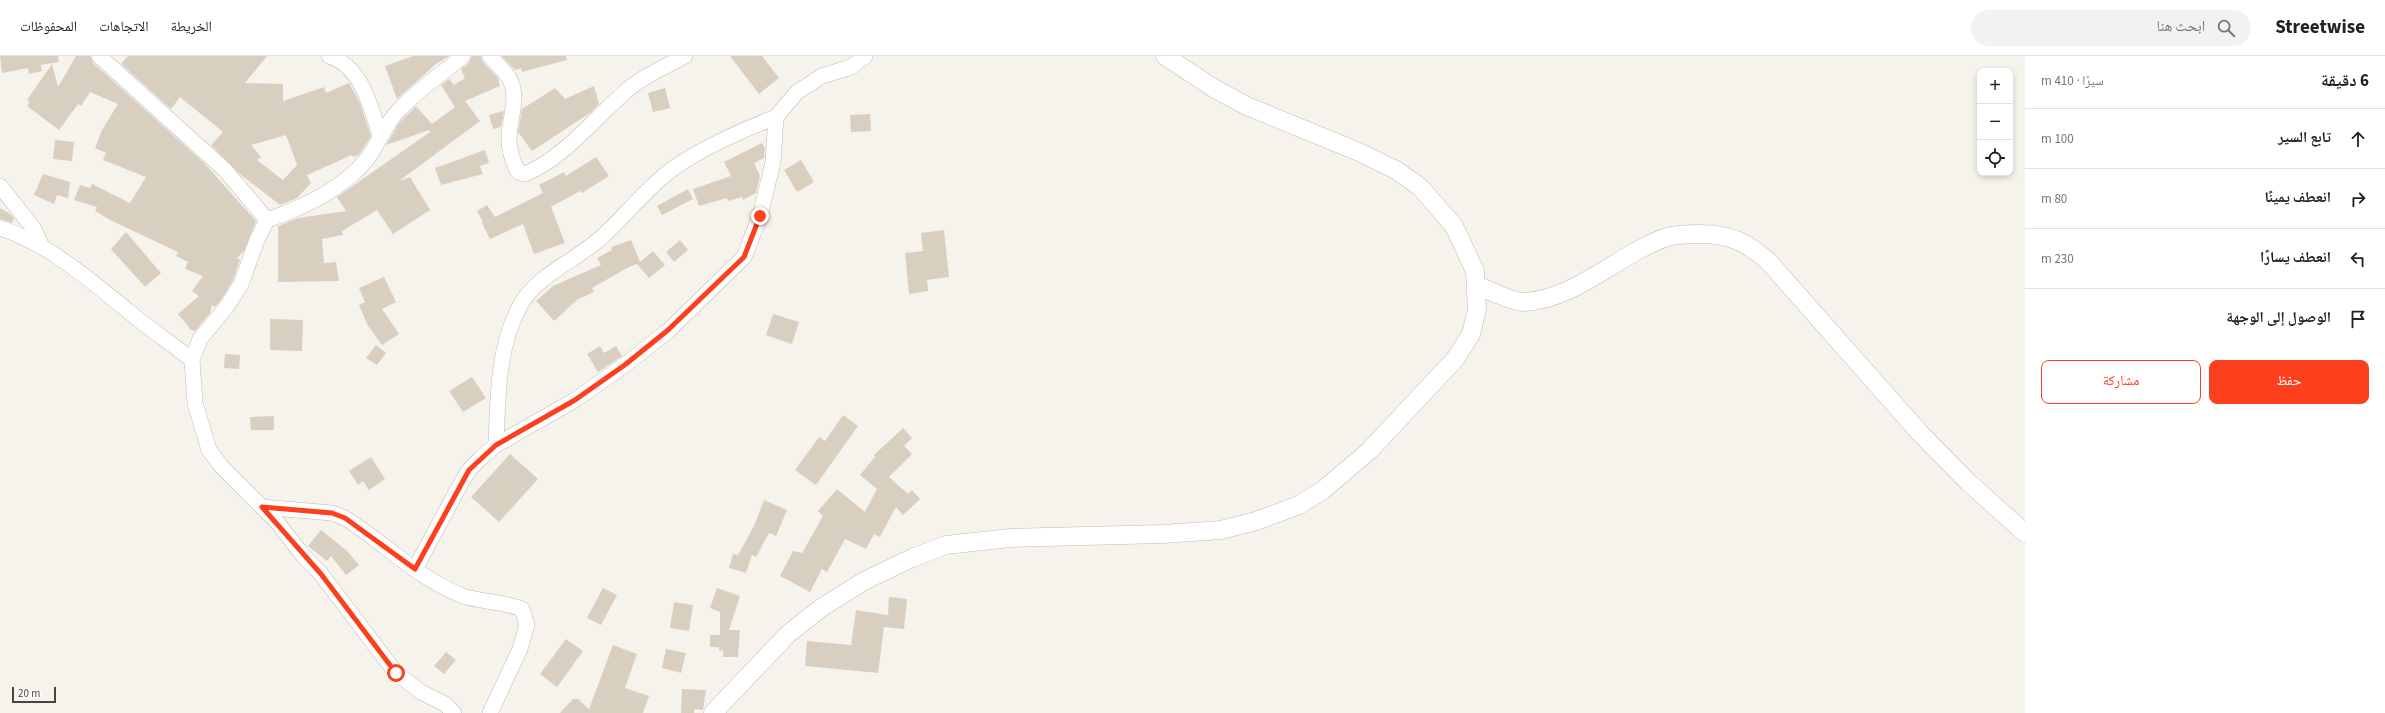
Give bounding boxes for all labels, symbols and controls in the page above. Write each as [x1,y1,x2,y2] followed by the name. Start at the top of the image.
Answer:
[1971,10,2251,46] search box
[2275,14,2365,41] text: Streetwise
[2157,16,2205,37] text: ابحث هنا
[20,17,77,37] text: المحفوظات
[99,17,149,37] text: الاتجاهات
[171,17,212,37] text: الخريطة
[2215,17,2237,39] icon: search
[1977,68,2013,176] map controls
[1977,68,2013,104] button: +
[2321,69,2369,93] text: 6 دقيقة
[2041,72,2104,90] text: سيرًا · 410 m
[1977,104,2013,140] button: −
[2278,127,2331,148] text: تابع السير
[2347,128,2369,150] icon: ahead
[2041,130,2074,148] text: 100 m
[1977,140,2013,176] button: locate
[2264,187,2331,208] text: انعطف يمينًا
[2347,188,2369,210] icon: right
[2041,190,2067,208] text: 80 m
[751,207,769,225] route end
[2260,247,2331,268] text: انعطف يسارًا
[2347,248,2369,270] icon: left
[2041,250,2074,268] text: 230 m
[2226,307,2331,328] text: الوصول إلى الوجهة
[2347,308,2369,330] icon: arrive
[2041,360,2201,404] button: مشاركة
[2209,360,2369,404] button: حفظ
[387,664,405,682] route start
[12,685,56,704] scale bar
[18,686,40,701] text: 20 m

